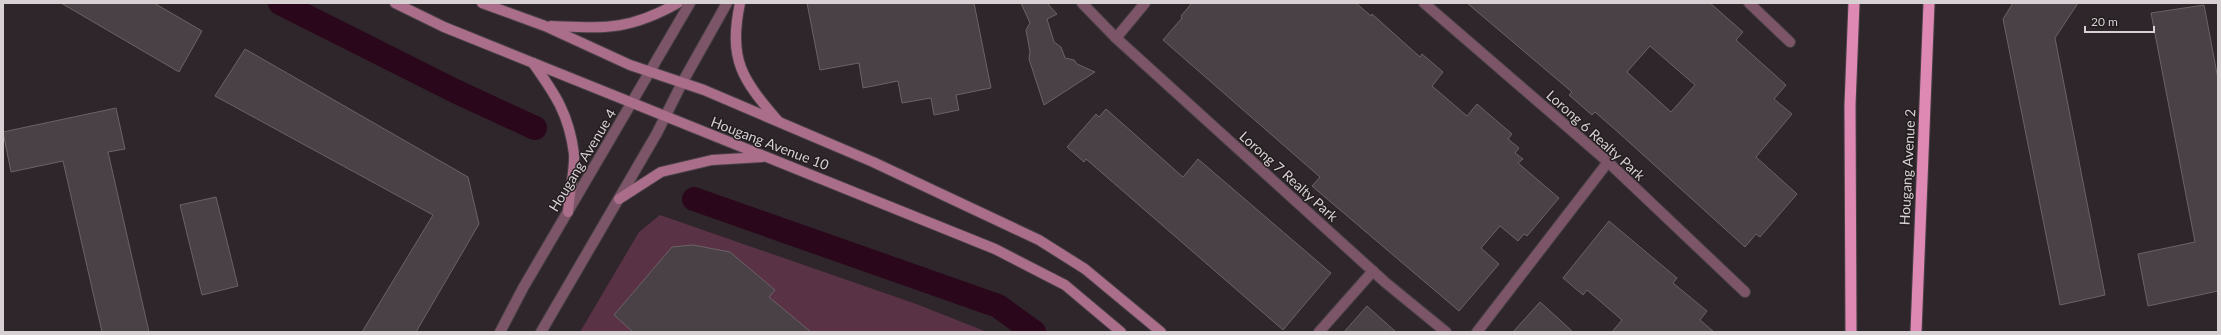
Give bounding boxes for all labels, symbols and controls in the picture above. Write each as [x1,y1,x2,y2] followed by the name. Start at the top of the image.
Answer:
[2085,8,2154,34] scale bar
[2091,14,2118,29] text: 20 m
[1543,86,1649,184] street label: Lorong 6 Realty Park
[545,106,619,214] street label: Hougang Avenue 4
[1895,108,1919,226] street label: Hougang Avenue 2
[709,113,831,173] street label: Hougang Avenue 10
[1236,127,1342,225] street label: Lorong 7 Realty Park

